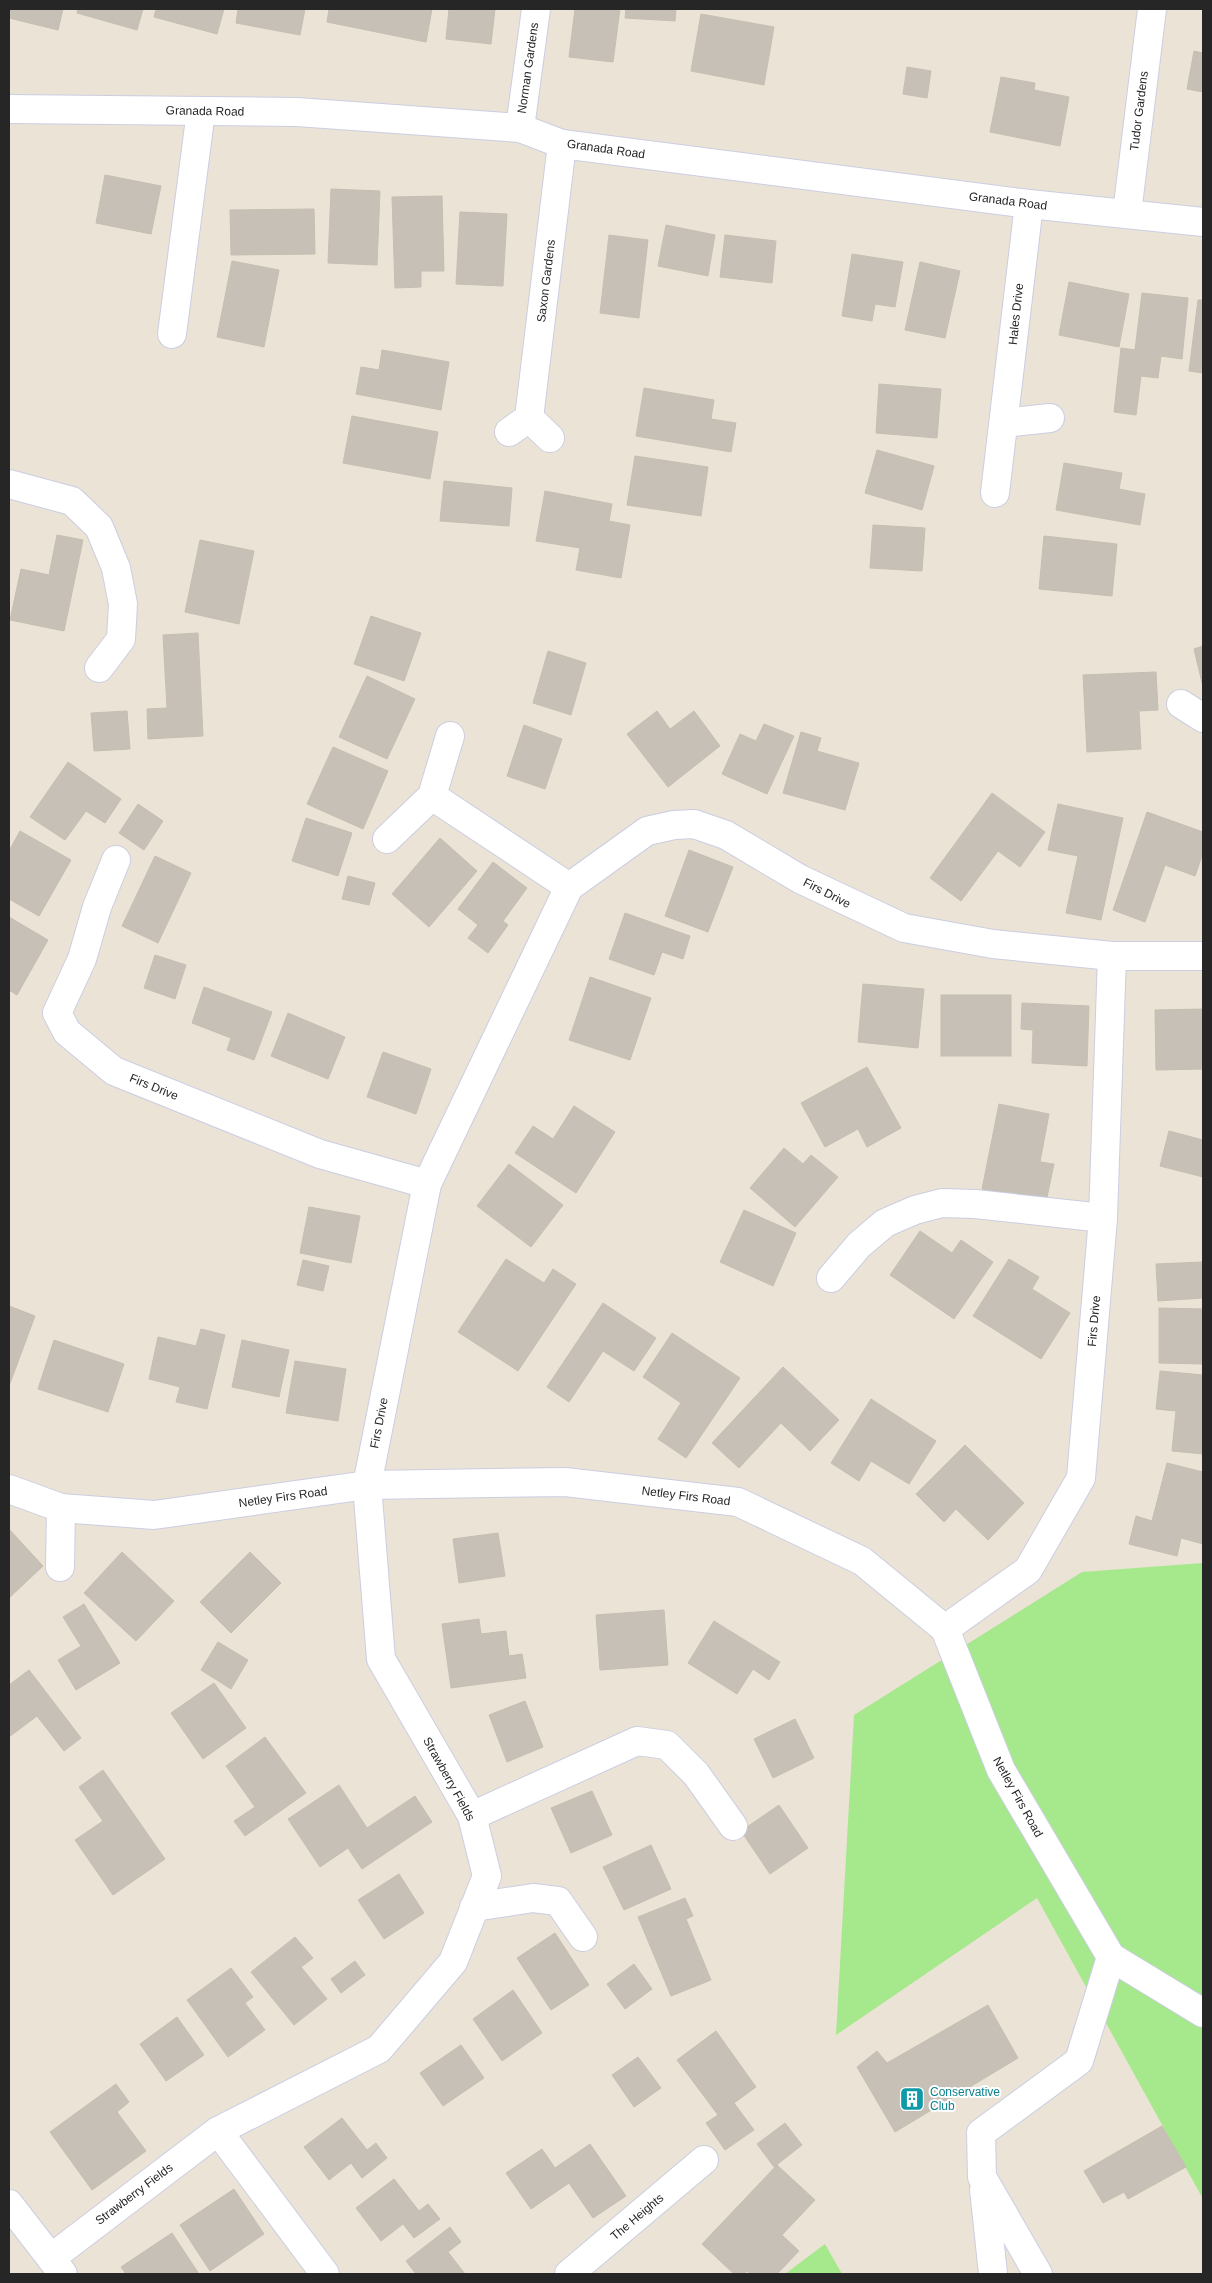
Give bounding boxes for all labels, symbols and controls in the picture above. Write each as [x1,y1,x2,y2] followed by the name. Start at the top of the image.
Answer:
[515,21,541,115] street label: Norman Gardens
[1127,70,1151,152] street label: Tudor Gardens
[166,103,244,119] street label: Granada Road
[566,137,646,161] street label: Granada Road
[968,189,1048,213] street label: Granada Road
[534,239,558,323] street label: Saxon Gardens
[1006,282,1026,346] street label: Hales Drive
[801,875,853,911] street label: Firs Drive
[128,1071,181,1103] street label: Firs Drive
[1085,1294,1103,1347] street label: Firs Drive
[367,1396,391,1450] street label: Firs Drive
[238,1484,328,1510] street label: Netley Firs Road
[641,1484,731,1508] street label: Netley Firs Road
[420,1735,478,1823] street label: Strawberry Fields
[990,1755,1046,1839] street label: Netley Firs Road
[930,2085,1000,2113] place label: Conservative Club
[899,2086,925,2112] building icon: Conservative Club
[93,2160,175,2228] street label: Strawberry Fields
[608,2191,666,2243] street label: The Heights

